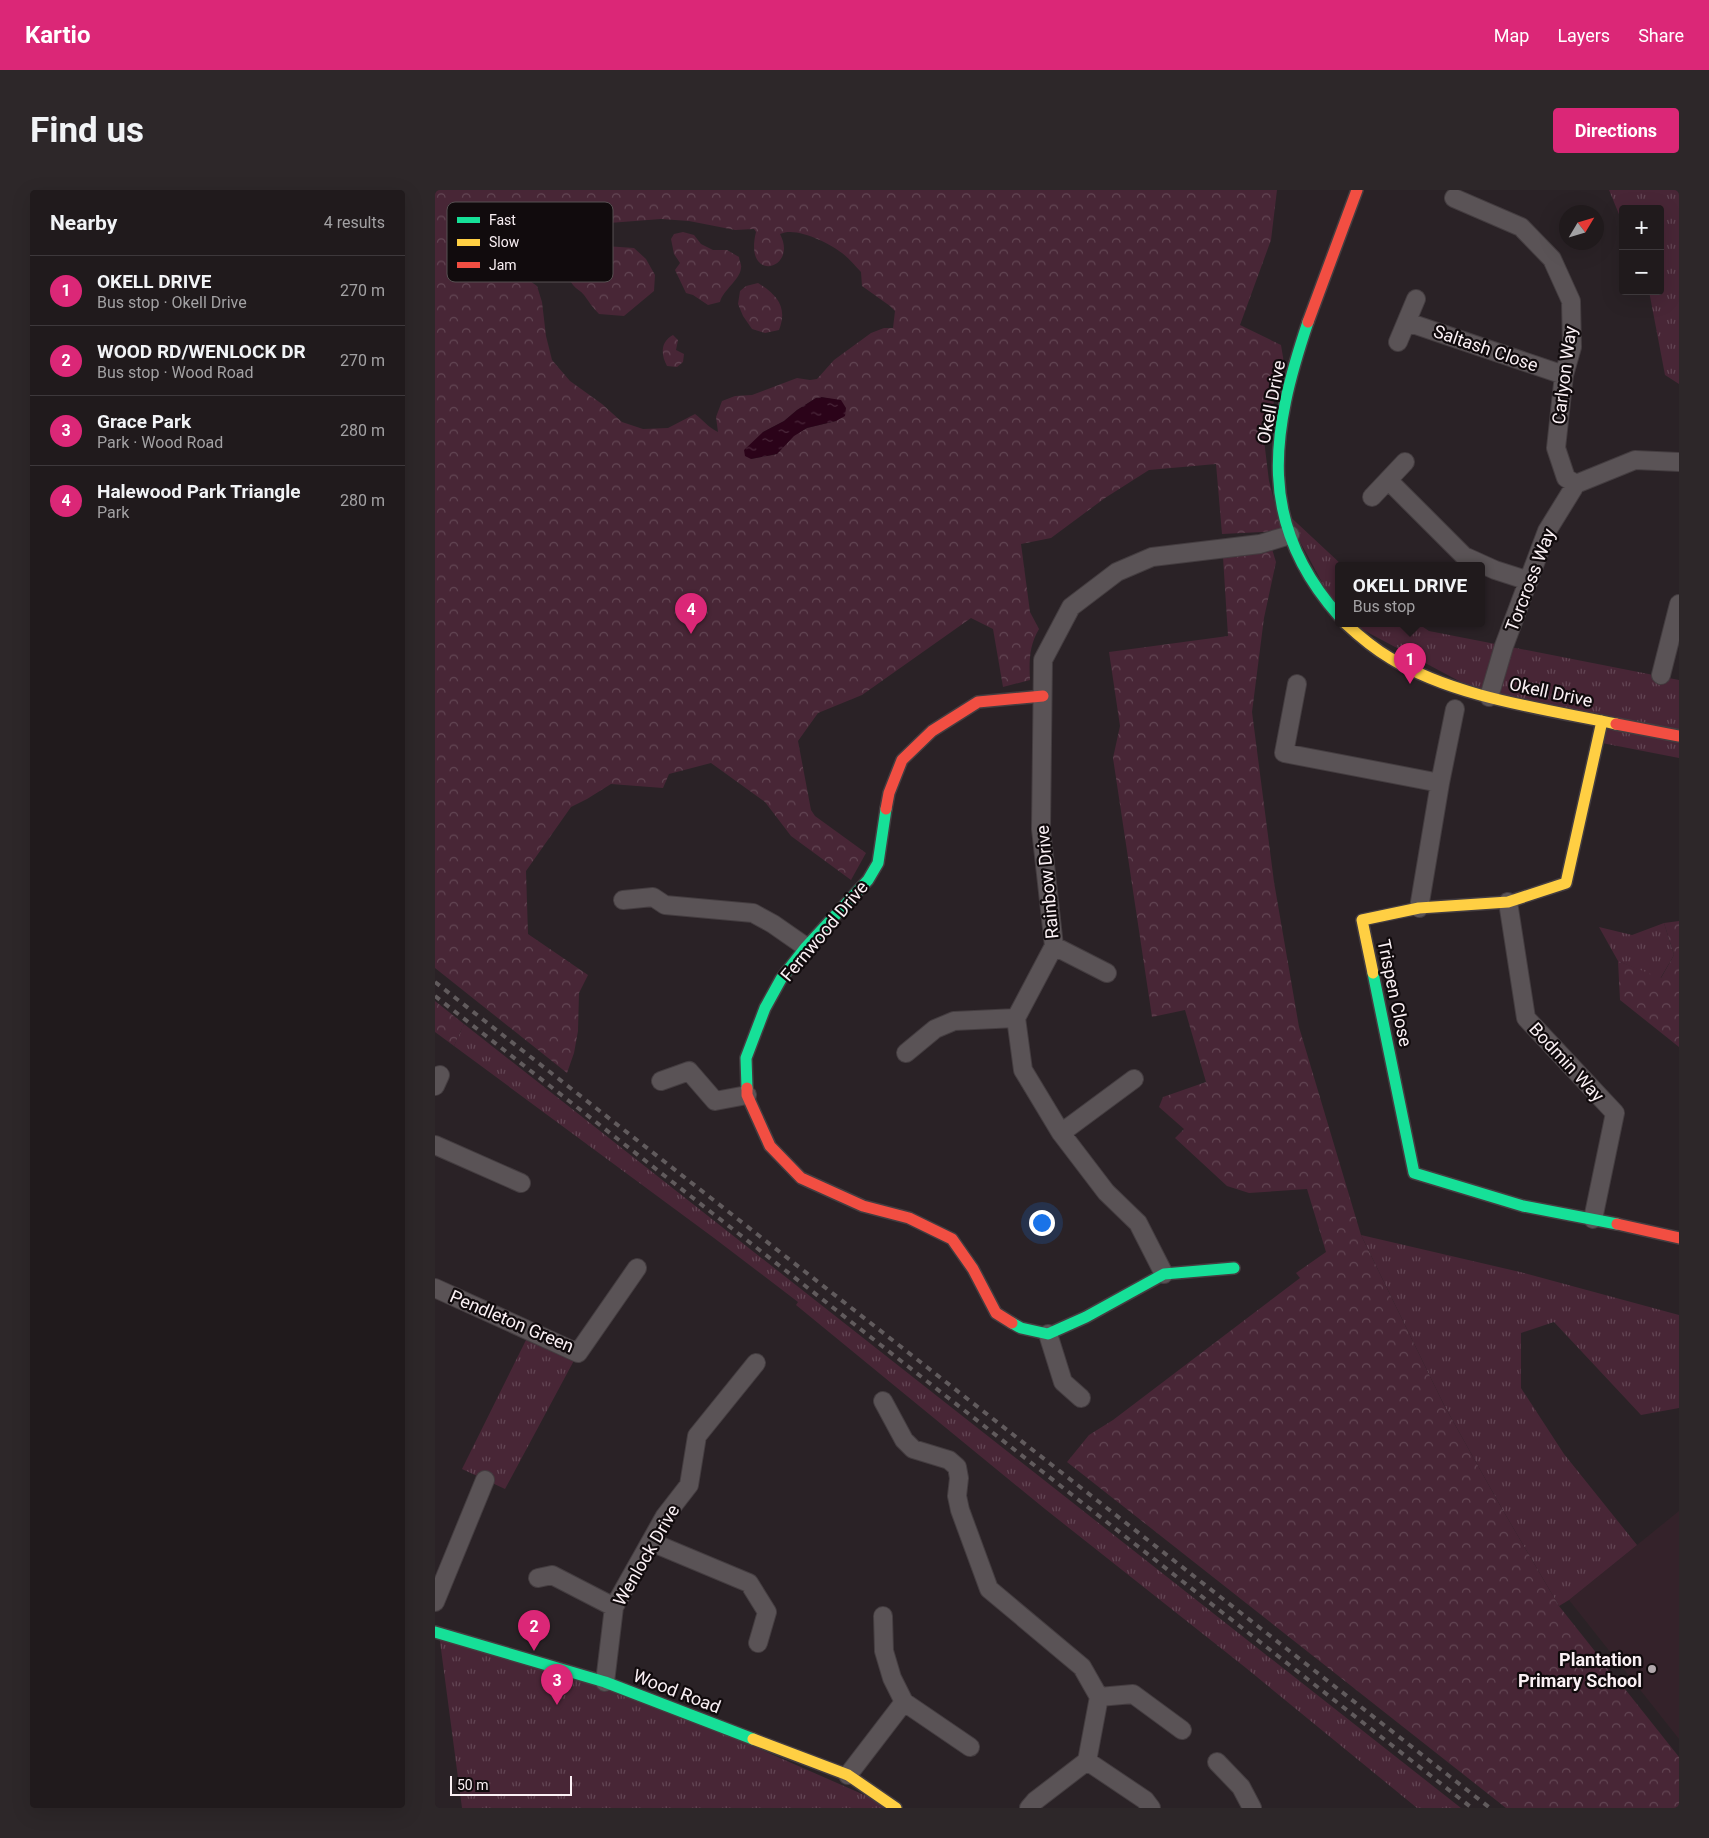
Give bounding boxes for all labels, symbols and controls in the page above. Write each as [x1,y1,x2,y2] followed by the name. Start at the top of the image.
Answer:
[25,21,91,49] text: Kartio
[1494,25,1529,46] text: Map
[1557,25,1610,46] text: Layers
[1638,25,1684,46] text: Share
[1553,108,1679,153] button: Directions
[30,110,144,151] text: Find us
[447,202,613,282] legend
[1559,205,1604,250] north arrow
[1619,205,1664,295] map controls
[1619,205,1664,250] button: +
[50,211,117,235] text: Nearby
[489,212,516,228] text: Fast
[324,213,385,232] text: 4 results
[489,234,520,250] text: Slow
[1619,250,1664,295] button: −
[489,257,517,273] text: Jam
[97,270,211,293] text: OKELL DRIVE
[61,281,71,300] text: 1
[340,281,385,300] text: 270 m
[97,293,247,312] text: Bus stop · Okell Drive
[1431,320,1541,376] street label: Saltash Close
[1548,324,1581,425] street label: Carlyon Way
[97,340,306,363] text: WOOD RD/WENLOCK DR
[61,351,71,370] text: 2
[340,351,385,370] text: 270 m
[1253,358,1289,446] street label: Okell Drive
[97,363,253,382] text: Bus stop · Wood Road
[97,410,191,433] text: Grace Park
[61,421,71,440] text: 3
[340,421,385,440] text: 280 m
[97,433,223,452] text: Park · Wood Road
[97,480,300,503] text: Halewood Park Triangle
[61,491,71,510] text: 4
[340,491,385,510] text: 280 m
[97,503,129,522] text: Park
[1501,525,1559,634] street label: Torcross Way
[1335,562,1485,627] popup
[1353,574,1467,597] text: OKELL DRIVE
[675,593,707,634] pin: 4
[1353,597,1415,616] text: Bus stop
[1394,643,1426,684] pin: 1
[1507,673,1595,711] street label: Okell Drive
[1032,824,1062,940] street label: Rainbow Drive
[776,877,872,985] street label: Fernwood Drive
[1373,937,1417,1049] street label: Trispen Close
[1525,1018,1609,1106] street label: Bodmin Way
[1029,1210,1055,1236] your location
[447,1285,577,1357] street label: Pendleton Green
[609,1501,683,1609] street label: Wenlock Drive
[518,1610,550,1651] pin: 2
[1518,1649,1642,1691] place label: Plantation Primary School
[1646,1663,1658,1675] marker: Plantation Primary School
[541,1664,573,1705] pin: 3
[630,1665,724,1717] street label: Wood Road
[450,1773,573,1796] scale bar
[457,1777,489,1793] text: 50 m

